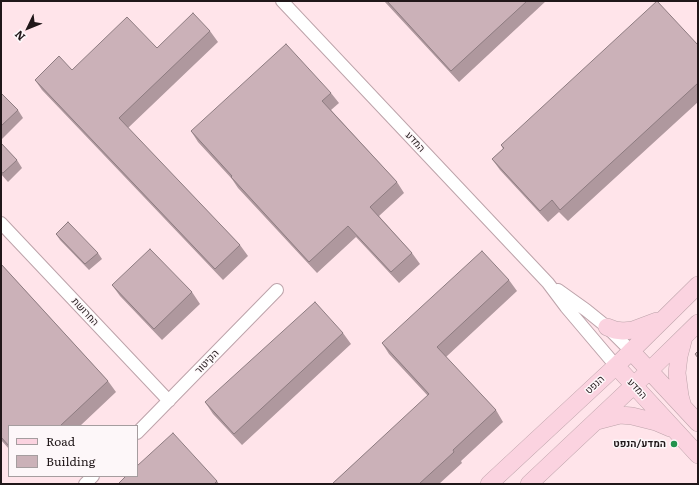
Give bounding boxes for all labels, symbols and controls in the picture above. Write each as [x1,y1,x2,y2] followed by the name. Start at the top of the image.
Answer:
[8,8,48,48] north arrow
[10,27,28,45] text: N
[403,129,427,155] street label: המדע
[69,295,101,329] street label: החרושת
[193,347,221,377] street label: הקיטור
[583,373,607,397] street label: הנפט
[625,376,649,402] street label: המדע
[8,425,138,477] legend
[46,432,75,450] text: Road
[613,438,666,450] place label: המדע/הנפט
[669,439,679,449] marker: המדע/הנפט
[46,452,95,470] text: Building

